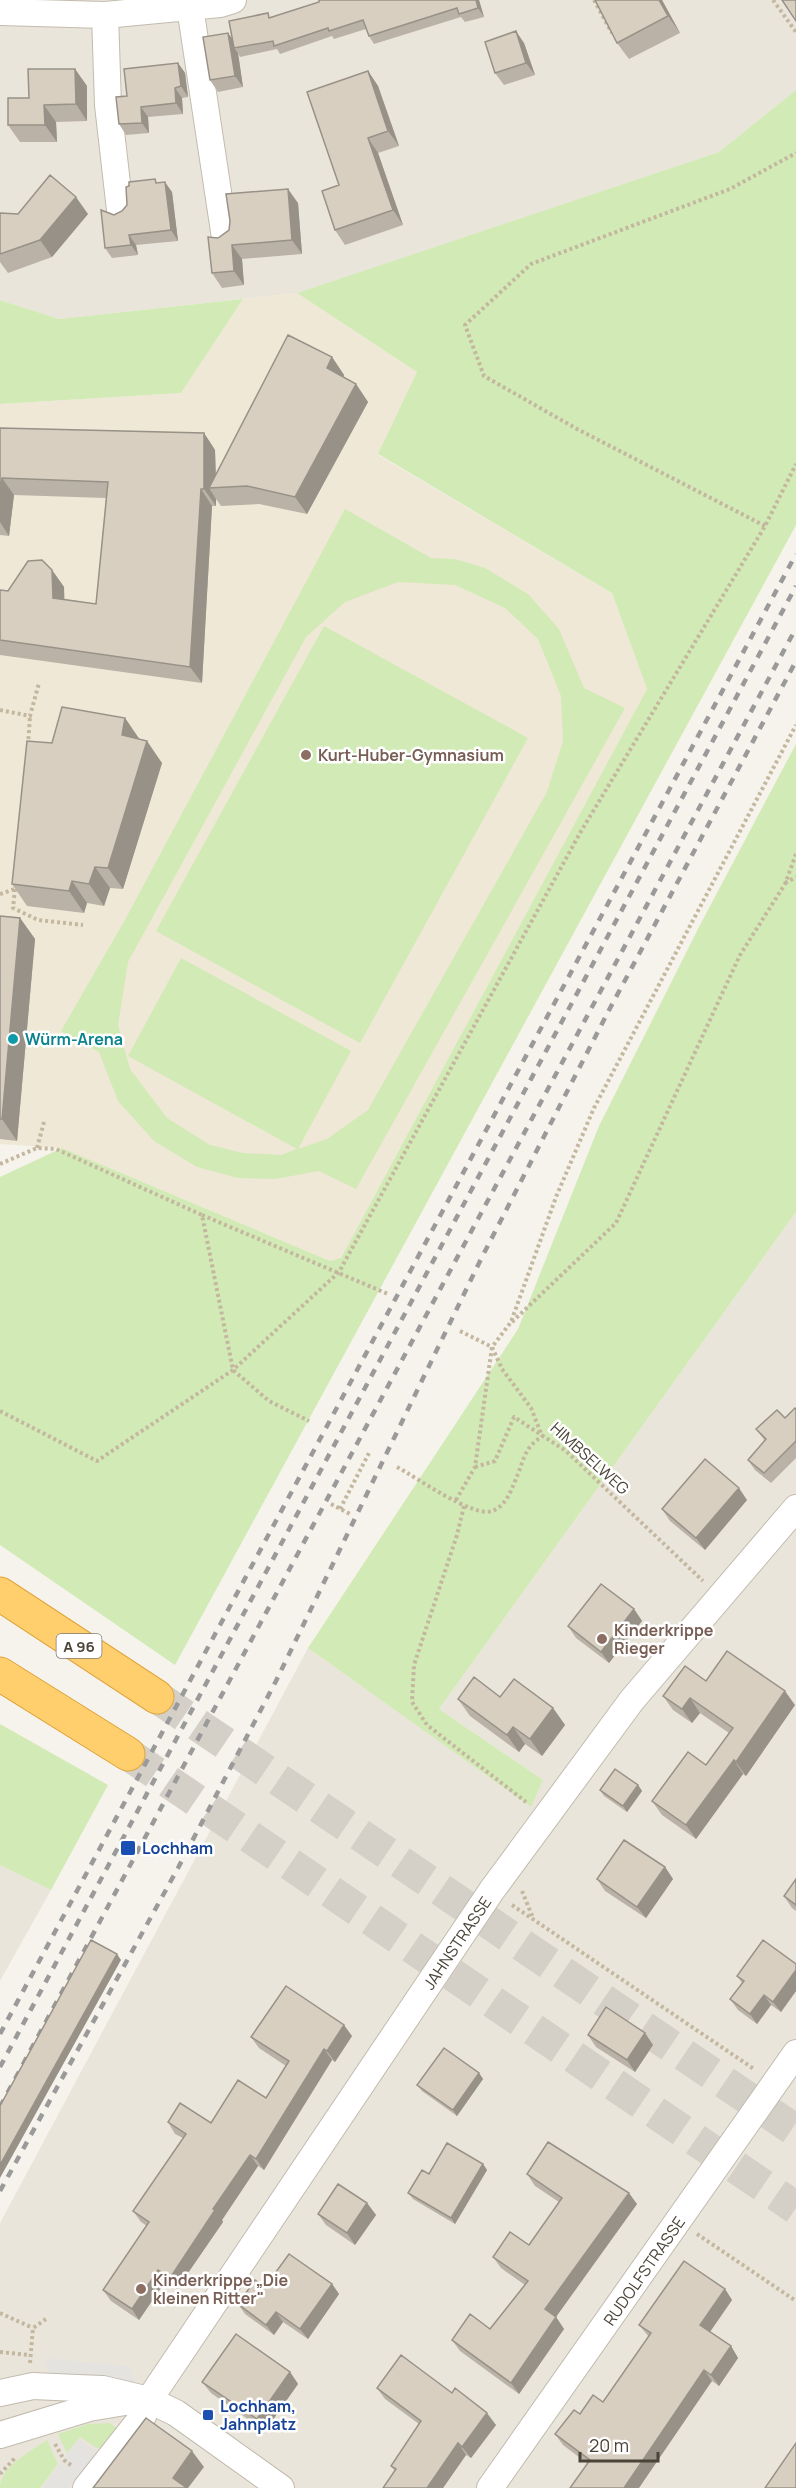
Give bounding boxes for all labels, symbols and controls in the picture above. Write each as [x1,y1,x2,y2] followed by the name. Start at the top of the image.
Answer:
[318,744,504,766] place label: Kurt-Huber-Gymnasium
[299,748,313,762] marker: Kurt-Huber-Gymnasium
[25,1028,123,1050] place label: Würm-Arena
[6,1032,20,1046] marker: Würm-Arena
[546,1417,634,1499] street label: HIMBSELWEG
[614,1619,714,1659] place label: Kinderkrippe Rieger
[595,1632,609,1646] marker: Kinderkrippe Rieger
[56,1634,101,1658] road number: A 96
[142,1837,213,1859] place label: Lochham
[119,1839,137,1857] marker: Lochham
[418,1892,496,1994] street label: JAHNSTRASSE
[598,2212,690,2330] street label: RUDOLFSTRASSE
[153,2269,289,2309] place label: Kinderkrippe „Die kleinen Ritter"
[134,2282,148,2296] marker: Kinderkrippe „Die kleinen Ritter"
[220,2395,296,2435] place label: Lochham, Jahnplatz
[201,2408,215,2422] marker: Lochham, Jahnplatz
[580,2425,658,2463] scale bar
[589,2433,629,2457] text: 20 m

